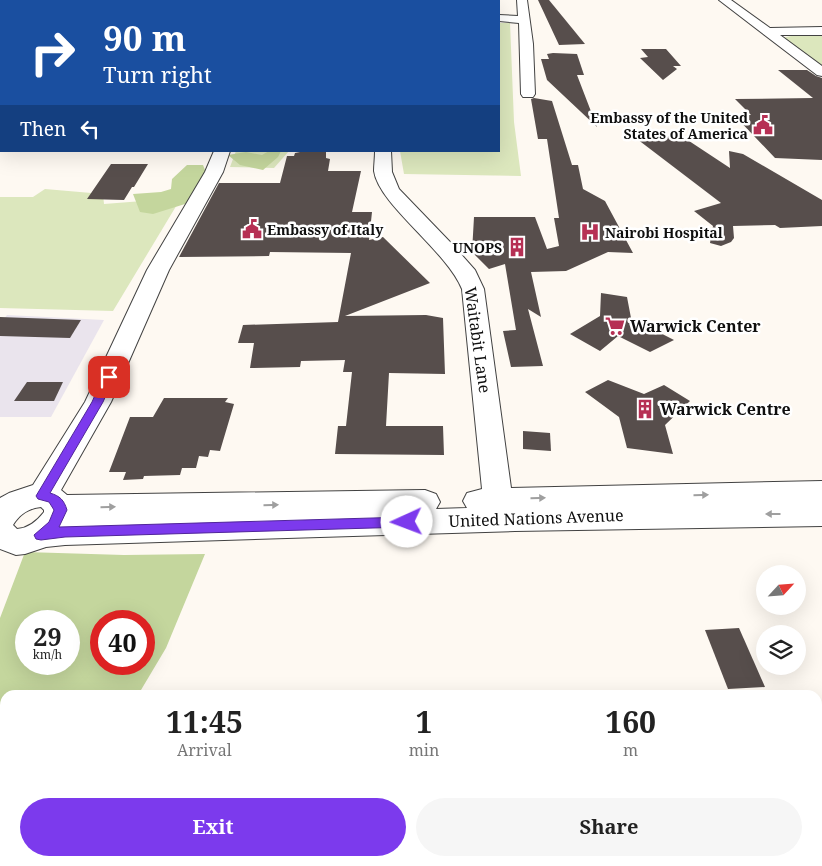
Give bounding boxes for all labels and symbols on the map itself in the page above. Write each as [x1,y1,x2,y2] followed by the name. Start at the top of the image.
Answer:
[590,108,748,143] place label: Embassy of the United States of America
[752,114,774,136] public building icon: Embassy of the United States of America
[241,218,263,240] public building icon: Embassy of Italy
[267,220,384,239] place label: Embassy of Italy
[579,221,601,243] hospital icon: Nairobi Hospital
[605,223,723,242] place label: Nairobi Hospital
[506,236,528,258] building icon: UNOPS
[452,238,502,257] place label: UNOPS
[460,285,496,395] street label: Waitabit Lane
[604,315,626,337] supermarket icon: Warwick Center
[630,315,761,337] place label: Warwick Center
[88,356,130,398] pin
[634,398,656,420] building icon: Warwick Centre
[660,398,791,420] place label: Warwick Centre
[693,491,709,499] one-way arrow
[530,494,546,502] one-way arrow
[380,495,432,547] position arrow
[263,501,279,509] one-way arrow
[100,503,116,511] one-way arrow
[448,504,624,532] street label: United Nations Avenue
[765,510,781,518] one-way arrow
[756,565,806,615] north arrow
[90,610,155,675] speed limit sign: 40

